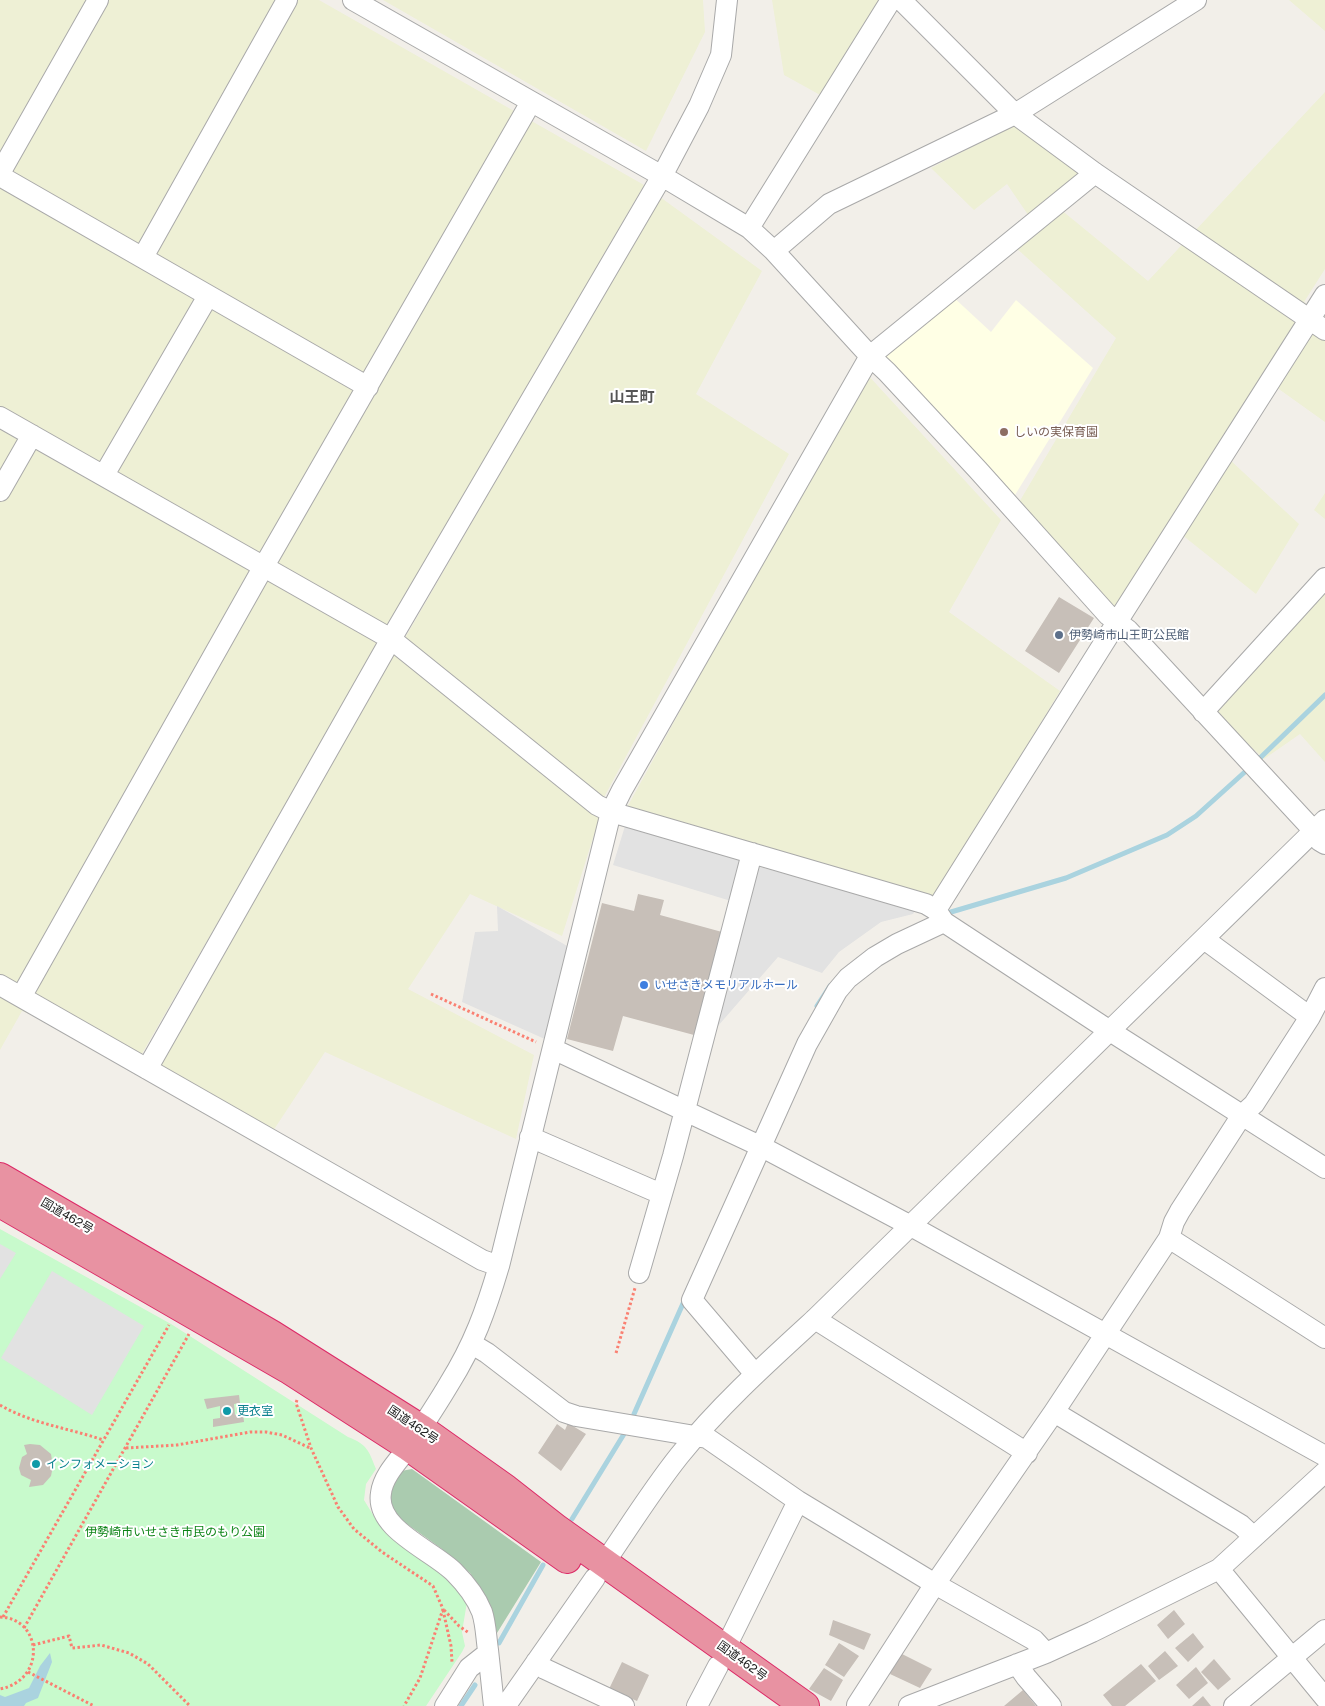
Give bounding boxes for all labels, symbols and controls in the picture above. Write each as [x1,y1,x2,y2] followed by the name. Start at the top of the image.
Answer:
[610,388,654,406] district label: 山王町
[1014,425,1098,439] place label: しいの実保育園
[998,426,1010,438] marker: しいの実保育園
[1069,628,1189,642] place label: 伊勢崎市山王町公民館
[1053,629,1065,641] marker: 伊勢崎市山王町公民館
[654,978,798,992] place label: いせさきメモリアルホール
[638,979,650,991] marker: いせさきメモリアルホール
[38,1195,96,1237] street label: 国道462号
[385,1403,441,1447] street label: 国道462号
[237,1404,273,1418] place label: 更衣室
[221,1405,233,1417] marker: 更衣室
[46,1457,154,1471] place label: インフォメーション
[30,1458,42,1470] marker: インフォメーション
[85,1525,265,1539] park label: 伊勢崎市いせさき市民のもり公園
[714,1638,770,1684] street label: 国道462号

